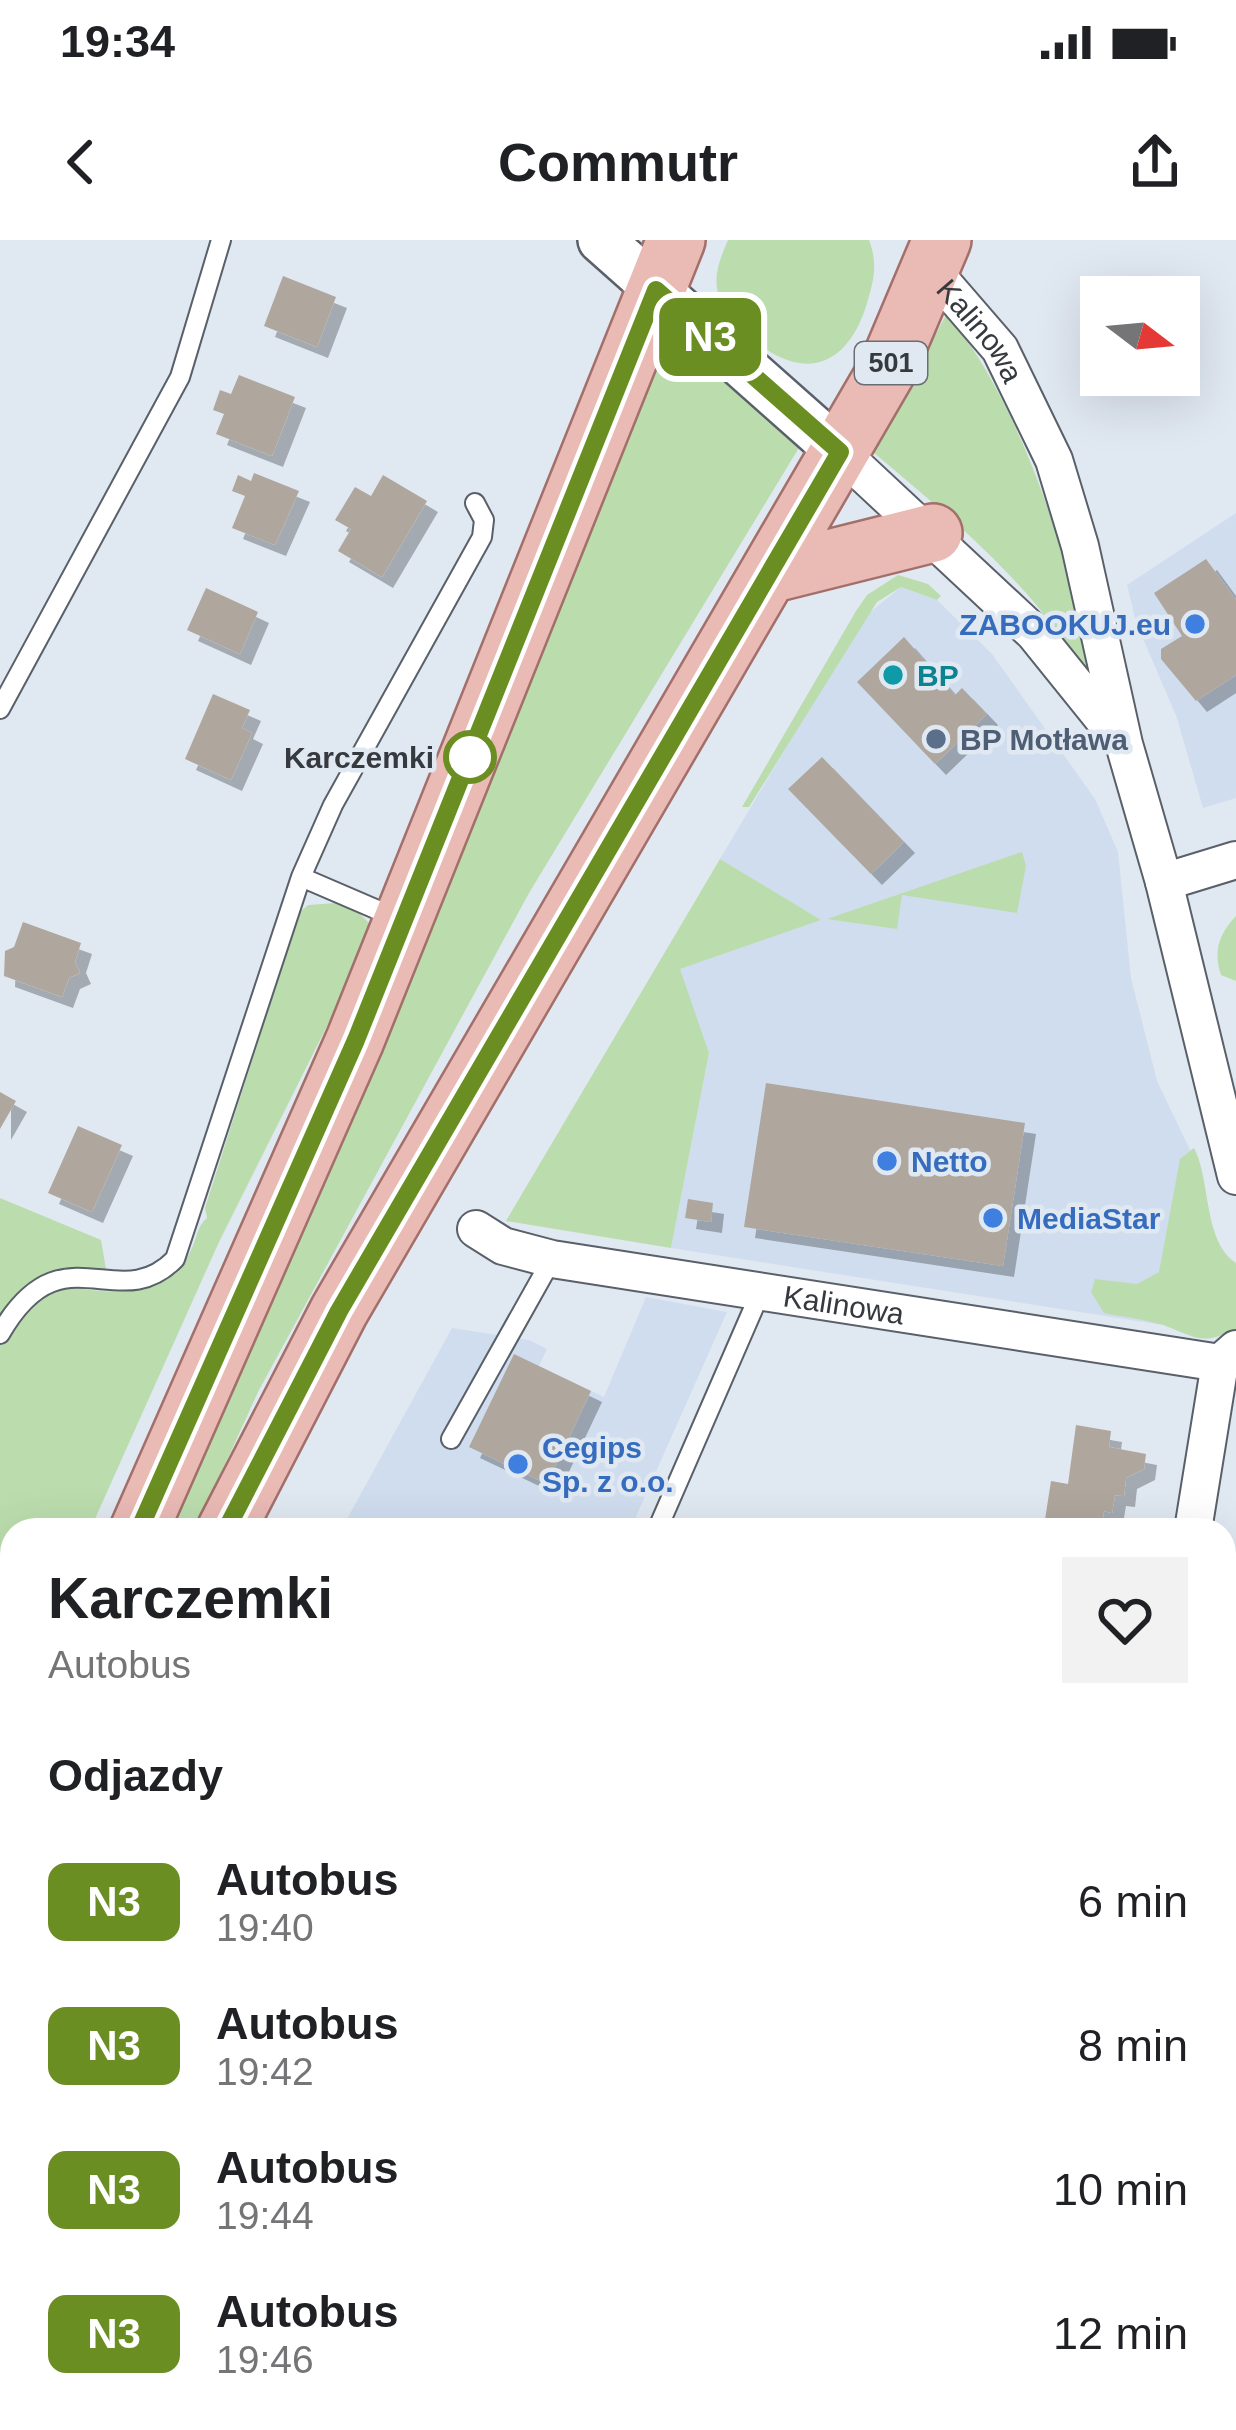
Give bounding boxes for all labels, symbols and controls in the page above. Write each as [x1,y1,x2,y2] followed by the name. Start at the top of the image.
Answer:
[60,16,175,67] text: 19:34
[48,129,114,195] icon: back
[1122,129,1188,195] icon: share
[498,132,738,192] text: Commutr
[931,272,1030,388] street label: Kalinowa
[1080,276,1200,396] north arrow
[1080,276,1200,396] map controls
[656,298,764,376] line badge: N3
[683,313,737,360] text: N3
[855,342,927,384] road number: 501
[959,608,1171,641] place label: ZABOOKUJ.eu
[1182,611,1208,637] marker: ZABOOKUJ.eu
[917,659,959,692] place label: BP
[880,662,906,688] marker: BP
[960,723,1128,756] place label: BP Motława
[923,726,949,752] marker: BP Motława
[445,732,495,782] marker: Karczemki
[284,741,434,774] place label: Karczemki
[911,1145,988,1178] place label: Netto
[874,1148,900,1174] marker: Netto
[1017,1202,1161,1235] place label: MediaStar
[980,1205,1006,1231] marker: MediaStar
[781,1279,907,1330] street label: Kalinowa
[542,1431,674,1498] place label: Cegips Sp. z o.o.
[505,1451,531,1477] marker: Cegips Sp. z o.o.
[1062,1557,1188,1683] button: heart
[48,1566,333,1630] text: Karczemki
[48,1643,191,1686] text: Autobus
[48,1750,223,1801] text: Odjazdy
[216,1854,398,1905] text: Autobus
[1078,1876,1188,1927] text: 6 min
[87,1878,141,1925] text: N3
[216,1906,314,1949] text: 19:40
[216,1998,398,2049] text: Autobus
[1078,2020,1188,2071] text: 8 min
[87,2022,141,2069] text: N3
[216,2050,314,2093] text: 19:42
[216,2142,398,2193] text: Autobus
[1053,2164,1188,2215] text: 10 min
[87,2166,141,2213] text: N3
[216,2194,314,2237] text: 19:44
[216,2286,398,2337] text: Autobus
[1053,2308,1188,2359] text: 12 min
[87,2310,141,2357] text: N3
[216,2338,314,2381] text: 19:46

